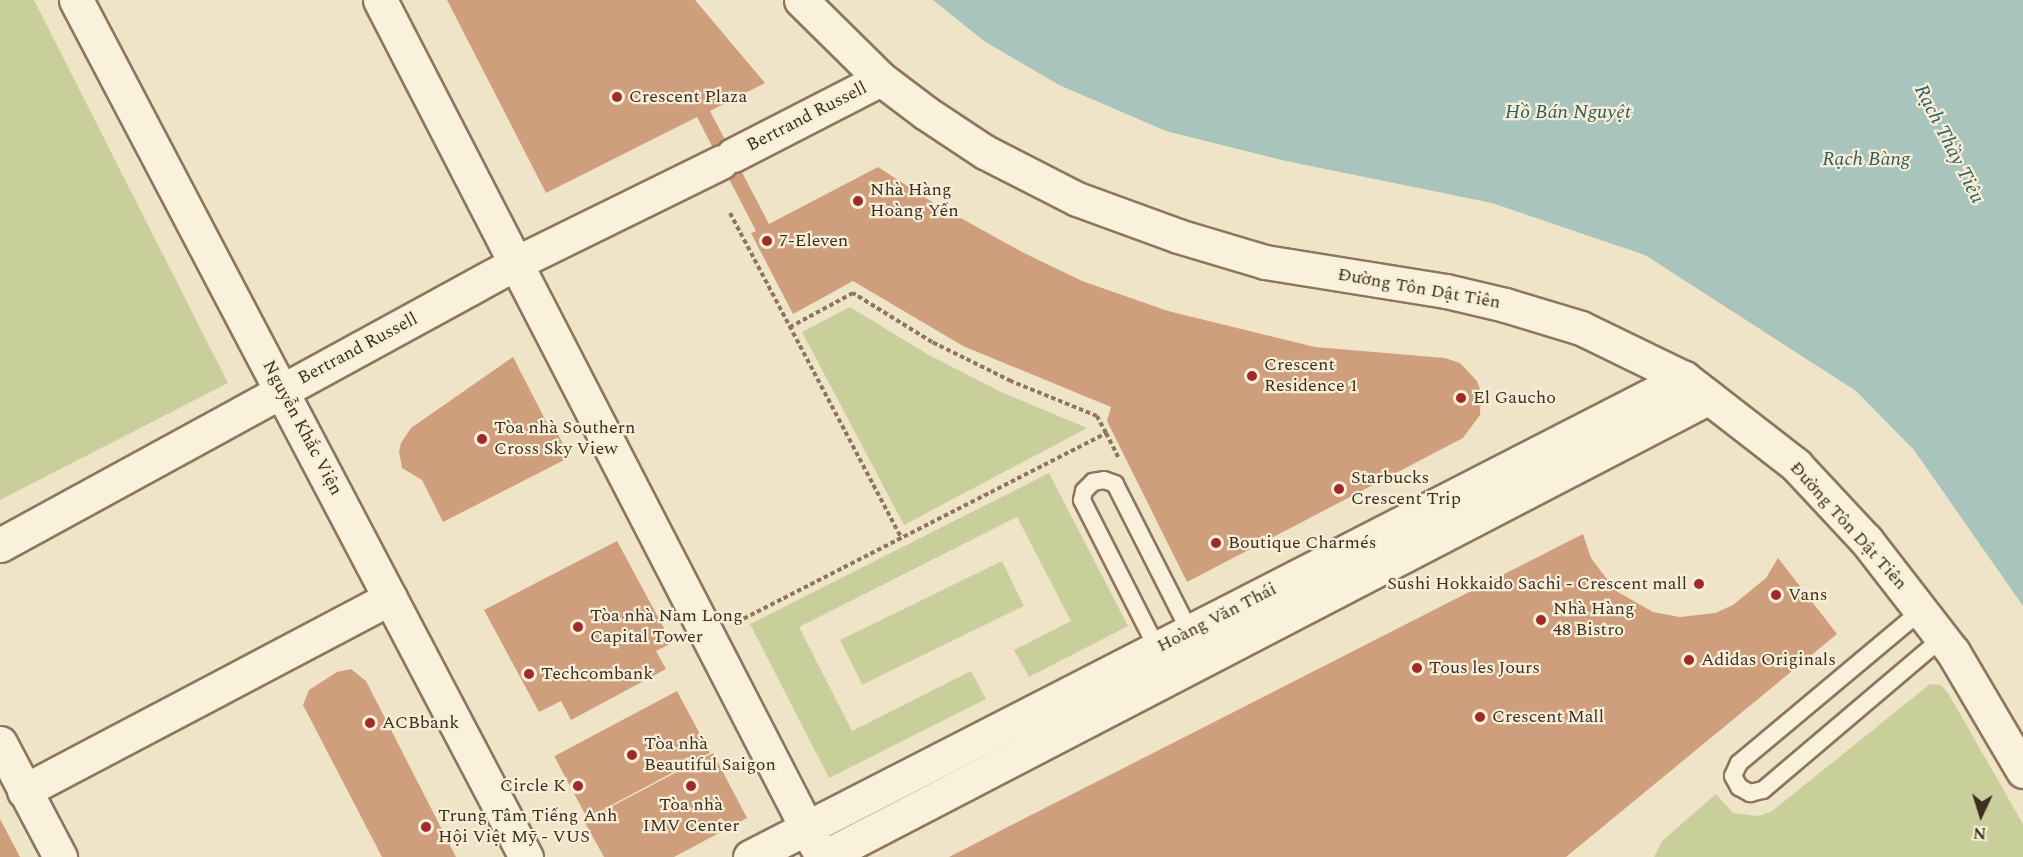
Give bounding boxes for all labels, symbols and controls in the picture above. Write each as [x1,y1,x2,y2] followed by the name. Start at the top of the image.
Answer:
[743,77,871,157] street label: Bertrand Russell
[1909,81,1989,207] water label: Rạch Thầy Tiêu
[629,86,747,108] place label: Crescent Plaza
[610,90,624,104] marker: Crescent Plaza
[1505,100,1631,124] water label: Hồ Bán Nguyệt
[1822,147,1910,171] water label: Rạch Bàng
[870,180,959,222] place label: Nhà Hàng Hoàng Yến
[851,194,865,208] marker: Nhà Hàng Hoàng Yến
[779,230,848,252] place label: 7-Eleven
[760,234,774,248] marker: 7-Eleven
[1336,264,1502,314] street label: Đường Tôn Dật Tiên
[295,308,421,390] street label: Bertrand Russell
[1264,355,1358,398] place label: Crescent Residence 1
[257,357,347,499] street label: Nguyễn Khắc Viện
[1245,369,1259,383] marker: Crescent Residence 1
[1473,387,1556,409] place label: El Gaucho
[1454,391,1468,405] marker: El Gaucho
[494,418,635,460] place label: Tòa nhà Southern Cross Sky View
[475,432,489,446] marker: Tòa nhà Southern Cross Sky View
[1785,457,1911,595] street label: Đường Tôn Dật Tiên
[1351,468,1461,510] place label: Starbucks Crescent Trip
[1332,482,1346,496] marker: Starbucks Crescent Trip
[1228,532,1377,554] place label: Boutique Charmés
[1209,536,1223,550] marker: Boutique Charmés
[1387,573,1687,595] place label: Sushi Hokkaido Sachi - Crescent mall
[1692,577,1706,591] marker: Sushi Hokkaido Sachi - Crescent mall
[1154,579,1280,657] street label: Hoàng Văn Thái
[1788,584,1827,606] place label: Vans
[1769,588,1783,602] marker: Vans
[1553,599,1635,642] place label: Nhà Hàng 48 Bistro
[590,606,743,648] place label: Tòa nhà Nam Long Capital Tower
[1534,613,1548,627] marker: Nhà Hàng 48 Bistro
[571,620,585,634] marker: Tòa nhà Nam Long Capital Tower
[1701,649,1836,671] place label: Adidas Originals
[1682,653,1696,667] marker: Adidas Originals
[1429,657,1540,679] place label: Tous les Jours
[1410,661,1424,675] marker: Tous les Jours
[541,663,653,685] place label: Techcombank
[522,667,536,681] marker: Techcombank
[1492,706,1604,728] place label: Crescent Mall
[1473,710,1487,724] marker: Crescent Mall
[382,712,459,734] place label: ACBbank
[363,716,377,730] marker: ACBbank
[644,734,776,777] place label: Tòa nhà Beautiful Saigon
[625,748,639,762] marker: Tòa nhà Beautiful Saigon
[500,775,566,797] place label: Circle K
[571,779,585,793] marker: Circle K
[684,779,698,793] marker: Tòa nhà IMV Center
[1951,785,2011,845] north arrow
[643,795,739,838] place label: Tòa nhà IMV Center
[438,806,617,848] place label: Trung Tâm Tiếng Anh Hội Việt Mỹ - VUS
[419,820,433,834] marker: Trung Tâm Tiếng Anh Hội Việt Mỹ - VUS
[1972,821,1987,845] text: N

